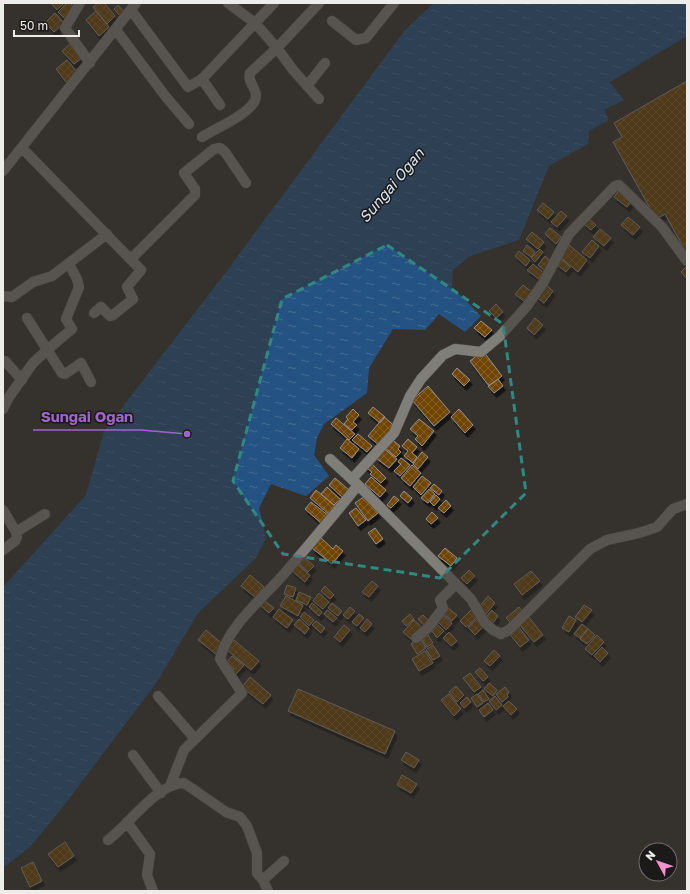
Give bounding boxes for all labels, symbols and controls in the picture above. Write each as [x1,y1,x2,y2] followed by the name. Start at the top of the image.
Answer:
[14,12,79,38] scale bar
[20,18,48,33] text: 50 m
[355,144,429,226] water label: Sungai Ogan
[33,403,141,430] callout: Sungai Ogan
[41,407,133,425] text: Sungai Ogan
[638,842,678,882] north arrow
[642,848,658,863] text: N

